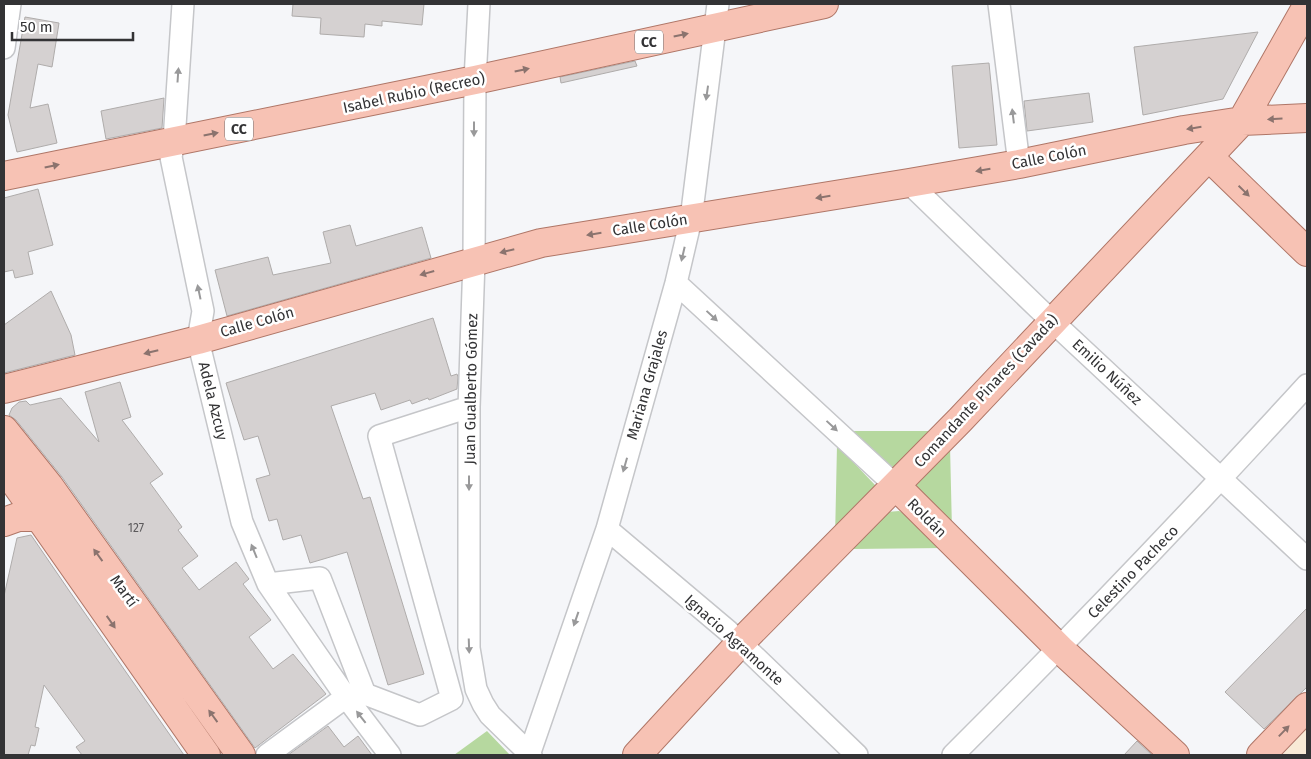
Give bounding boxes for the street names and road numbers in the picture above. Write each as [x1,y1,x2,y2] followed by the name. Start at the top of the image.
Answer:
[635,31,663,54] road number: CC
[341,69,487,117] street label: Isabel Rubio (Recreo)
[225,118,253,140] road number: CC
[1010,141,1088,173] street label: Calle Colón
[611,210,689,240] street label: Calle Colón
[218,303,296,341] street label: Calle Colón
[910,311,1062,471] street label: Comandante Pinares (Cavada)
[461,313,481,465] street label: Juan Gualberto Gómez
[623,328,671,442] street label: Mariana Grajales
[1068,335,1146,409] street label: Emilio Núñez
[195,360,232,443] street label: Adela Azcuy
[904,495,950,541] street label: Roldán
[1084,522,1182,622] street label: Celestino Pacheco
[106,571,142,611] street label: Martí
[681,591,787,689] street label: Ignacio Agramonte

